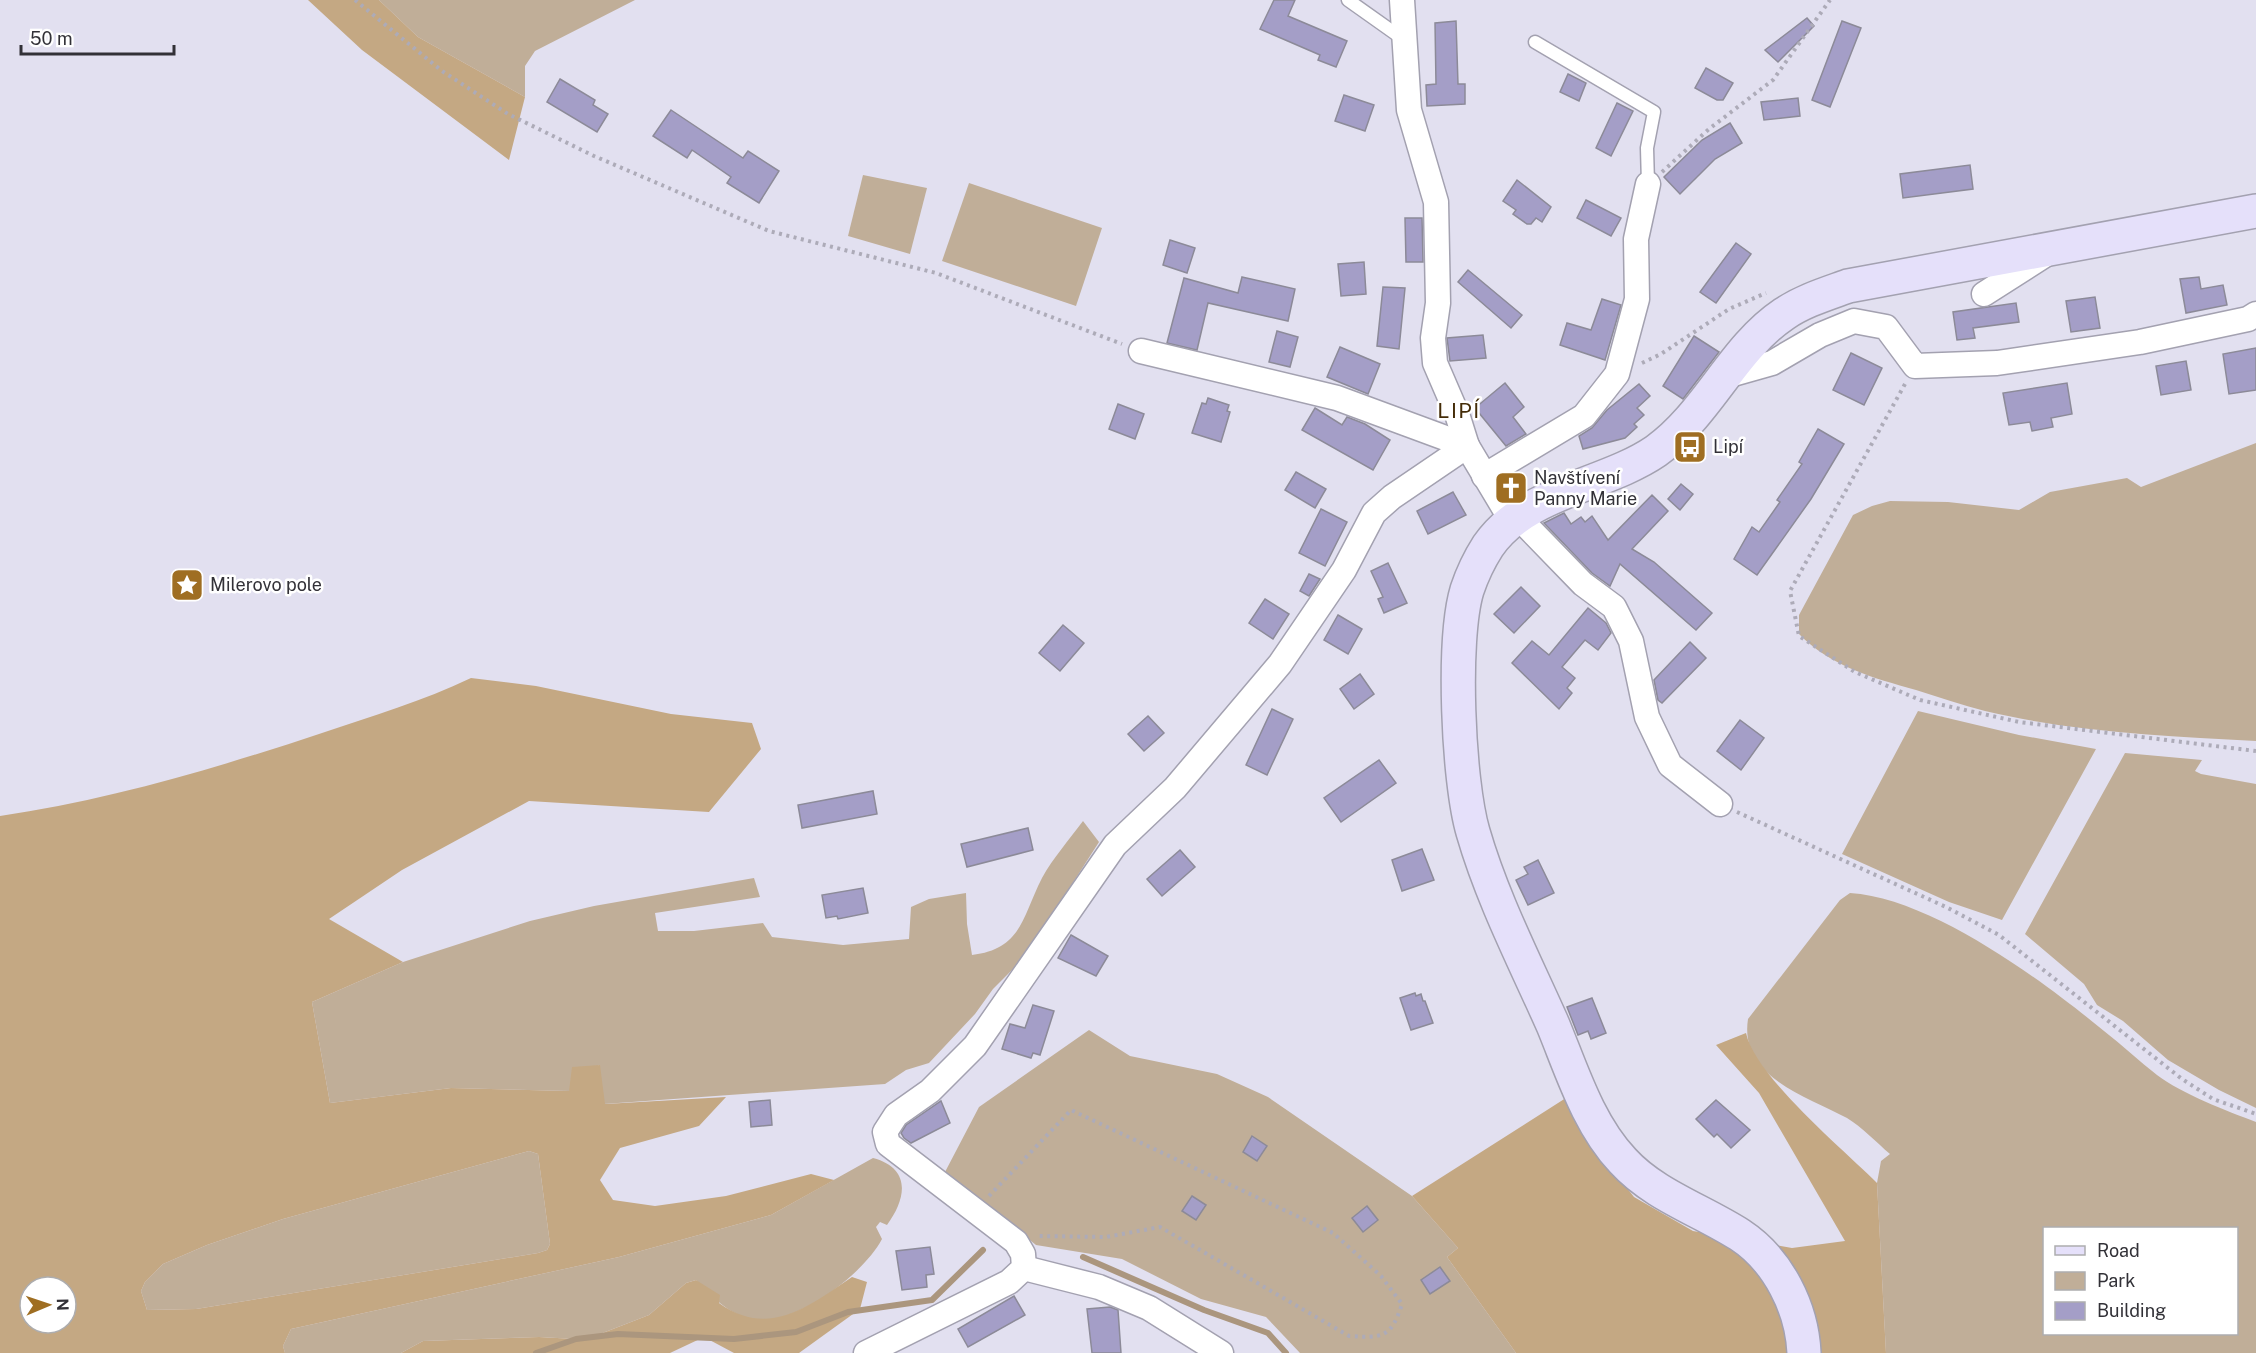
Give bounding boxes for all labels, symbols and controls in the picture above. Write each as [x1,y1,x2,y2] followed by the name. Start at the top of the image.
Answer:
[21,18,174,56] scale bar
[30,28,73,49] text: 50 m
[1437,398,1481,423] district label: LIPÍ
[1672,429,1708,465] bus stop icon: Lipí
[1713,436,1744,457] place label: Lipí
[1534,467,1637,509] place label: Navštívení Panny Marie
[1493,470,1529,506] church icon: Navštívení Panny Marie
[169,567,205,603] place icon: Milerovo pole
[210,574,322,595] place label: Milerovo pole
[2043,1227,2238,1335] legend
[2097,1240,2140,1261] text: Road
[2097,1270,2135,1291] text: Park
[18,1275,78,1335] north arrow
[53,1298,72,1311] text: N
[2097,1300,2166,1321] text: Building

